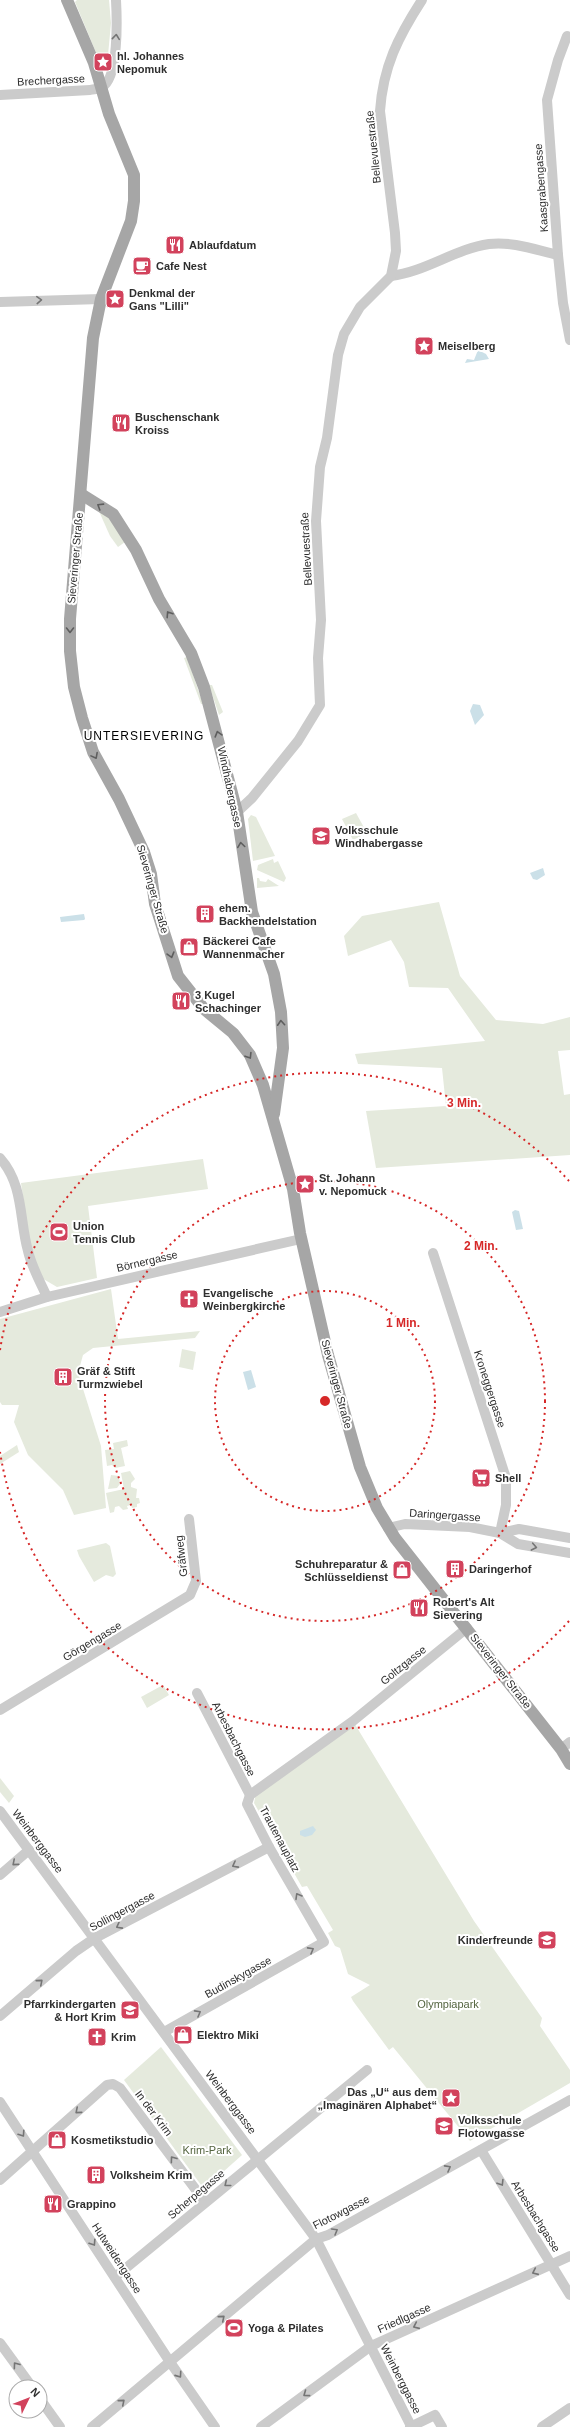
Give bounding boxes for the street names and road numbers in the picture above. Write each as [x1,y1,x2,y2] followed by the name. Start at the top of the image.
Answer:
[17,72,85,88] street label: Brechergasse
[363,110,383,184] street label: Bellevuestraße
[532,143,550,233] street label: Kaasgrabengasse
[65,512,85,604] street label: Sieveringer Straße
[298,512,314,586] street label: Bellevuestraße
[216,745,244,829] street label: Windhabergasse
[135,843,171,935] street label: Sieveringer Straße
[115,1248,179,1274] street label: Börnergasse
[319,1338,355,1430] street label: Sieveringer Straße
[472,1349,508,1429] street label: Kroneggergasse
[409,1507,481,1523] street label: Daringergasse
[173,1535,189,1577] street label: Gräfweg
[61,1619,123,1663] street label: Görgengasse
[468,1631,534,1711] street label: Sieveringer Straße
[378,1643,428,1687] street label: Goltzgasse
[210,1700,258,1778] street label: Arbesbachgasse
[258,1804,302,1874] street label: Trautenauplatz
[10,1807,66,1875] street label: Weinberggasse
[87,1889,157,1933] street label: Sollingergasse
[203,1954,273,2000] street label: Budinskygasse
[203,2068,259,2136] street label: Weinberggasse
[133,2088,175,2138] street label: In der Krim
[165,2167,227,2221] street label: Scherpegasse
[509,2178,563,2254] street label: Arbesbachgasse
[311,2193,371,2231] street label: Flotowgasse
[90,2221,144,2295] street label: Hutweidengasse
[376,2301,432,2335] street label: Friedlgasse
[378,2342,424,2416] street label: Weinberggasse

